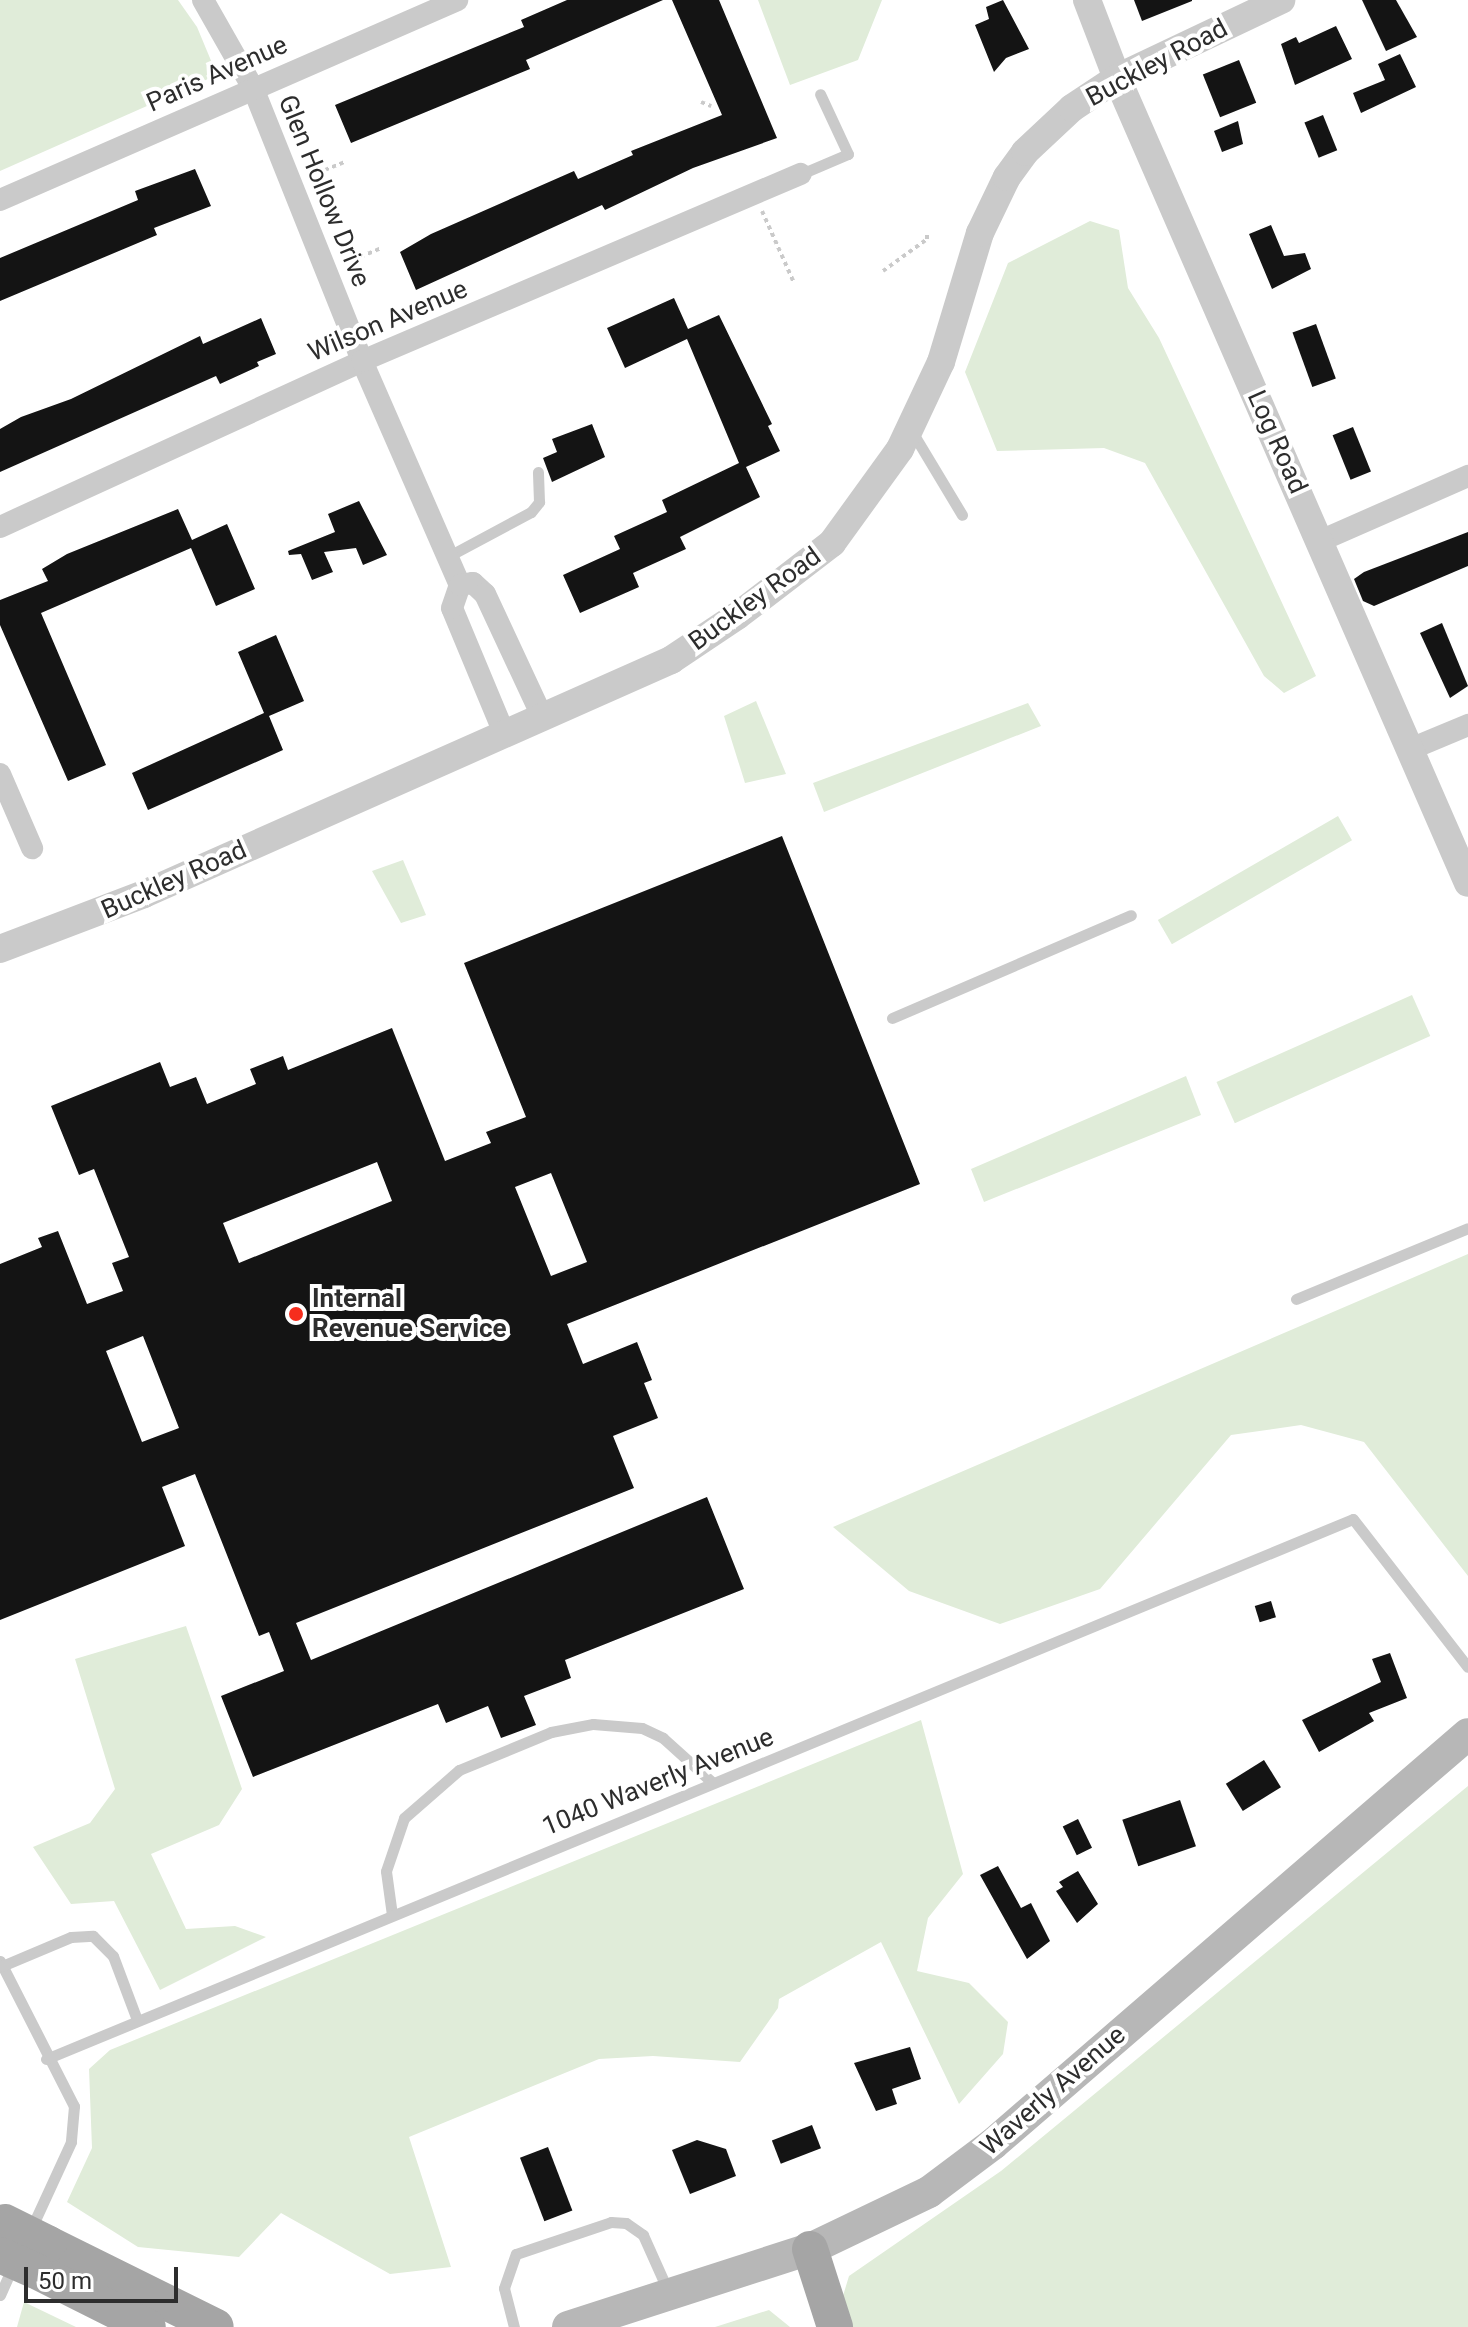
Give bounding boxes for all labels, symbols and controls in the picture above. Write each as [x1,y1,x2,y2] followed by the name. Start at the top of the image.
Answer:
[1081,13,1233,113] street label: Buckley Road
[142,29,292,119] street label: Paris Avenue
[271,91,377,291] street label: Glen Hollow Drive
[304,273,472,369] street label: Wilson Avenue
[1240,386,1314,498] street label: Log Road
[683,541,827,657] street label: Buckley Road
[97,834,251,926] street label: Buckley Road
[312,1283,507,1344] place label: Internal Revenue Service
[287,1305,305,1323] marker: Internal Revenue Service
[538,1721,778,1843] street label: 1040 Waverly Avenue
[974,2020,1132,2162] street label: Waverly Avenue
[28,2251,182,2301] scale bar
[38,2267,92,2295] text: 50 m

